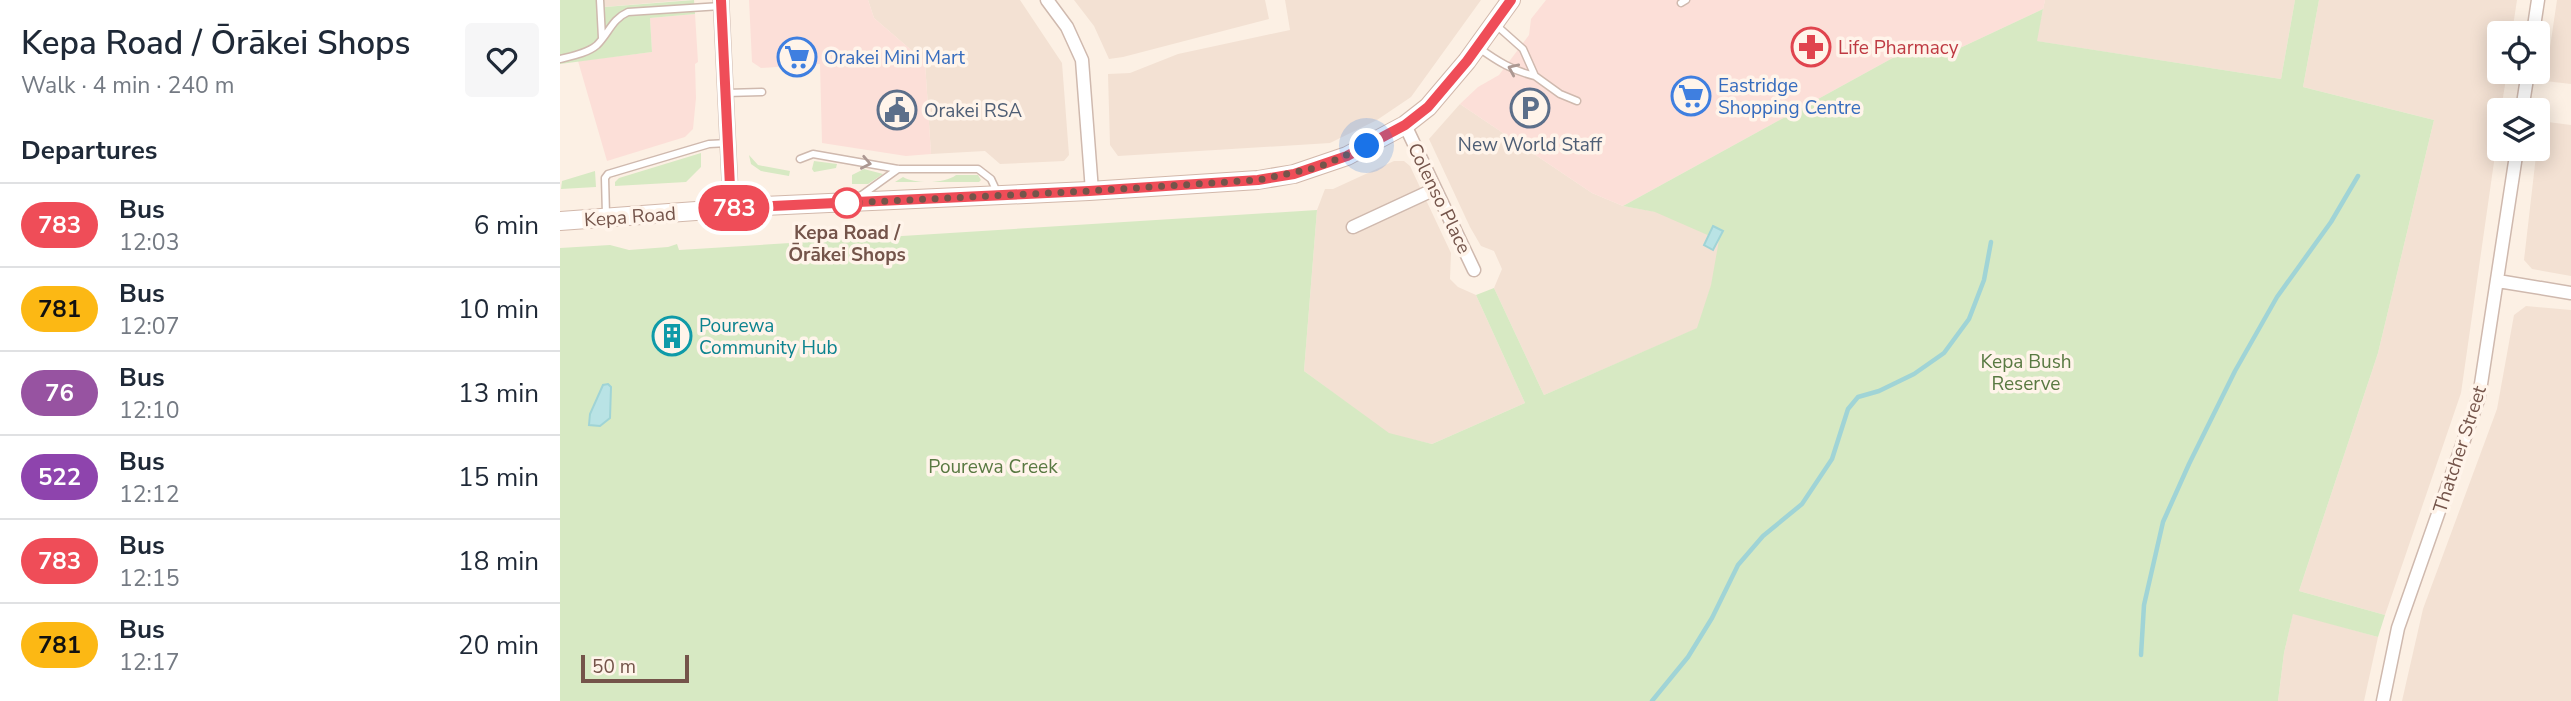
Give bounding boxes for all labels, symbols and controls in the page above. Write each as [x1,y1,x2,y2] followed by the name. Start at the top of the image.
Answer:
[21,21,411,66] text: Kepa Road / Ōrākei Shops
[2487,21,2550,161] map controls
[2487,21,2550,84] button: locate
[465,23,539,97] button: heart
[1790,26,1832,68] pharmacy icon: Life Pharmacy
[1838,35,1959,61] place label: Life Pharmacy
[776,36,818,78] supermarket icon: Orakei Mini Mart
[824,45,965,71] place label: Orakei Mini Mart
[1508,63,1520,77] one-way arrow
[21,70,234,101] text: Walk · 4 min · 240 m
[1718,73,1861,121] place label: Eastridge Shopping Centre
[1670,75,1712,117] supermarket icon: Eastridge Shopping Centre
[1509,87,1551,129] parking icon: New World Staff
[876,89,918,131] public building icon: Orakei RSA
[924,98,1022,124] place label: Orakei RSA
[2487,98,2550,161] button: layers
[1349,128,1384,163] your location
[1458,132,1603,158] place label: New World Staff
[21,133,157,168] text: Departures
[1401,139,1477,258] street label: Colenso Place
[860,155,872,170] one-way arrow
[694,185,774,231] line badge: 783
[832,188,862,218] marker: Kepa Road / Ōrākei Shops
[119,192,165,227] text: Bus
[712,192,756,224] text: 783
[583,201,677,233] street label: Kepa Road
[474,208,539,243] text: 6 min
[38,209,81,241] text: 783
[788,220,906,268] place label: Kepa Road / Ōrākei Shops
[119,227,179,258] text: 12:03
[119,276,165,311] text: Bus
[458,292,539,327] text: 10 min
[38,293,81,325] text: 781
[119,311,179,342] text: 12:07
[699,313,838,361] place label: Pourewa Community Hub
[651,315,693,357] building icon: Pourewa Community Hub
[1980,349,2072,397] park label: Kepa Bush Reserve
[119,360,165,395] text: Bus
[458,376,539,411] text: 13 min
[45,377,74,409] text: 76
[2427,382,2493,516] street label: Thatcher Street
[119,395,179,426] text: 12:10
[119,444,165,479] text: Bus
[928,454,1058,480] park label: Pourewa Creek
[458,460,539,495] text: 15 min
[38,461,81,493] text: 522
[119,479,179,510] text: 12:12
[119,528,165,563] text: Bus
[458,544,539,579] text: 18 min
[38,545,81,577] text: 783
[119,563,179,594] text: 12:15
[119,612,165,647] text: Bus
[458,628,539,663] text: 20 min
[38,629,81,661] text: 781
[119,647,179,678] text: 12:17
[581,652,690,684] scale bar
[592,654,636,680] text: 50 m

